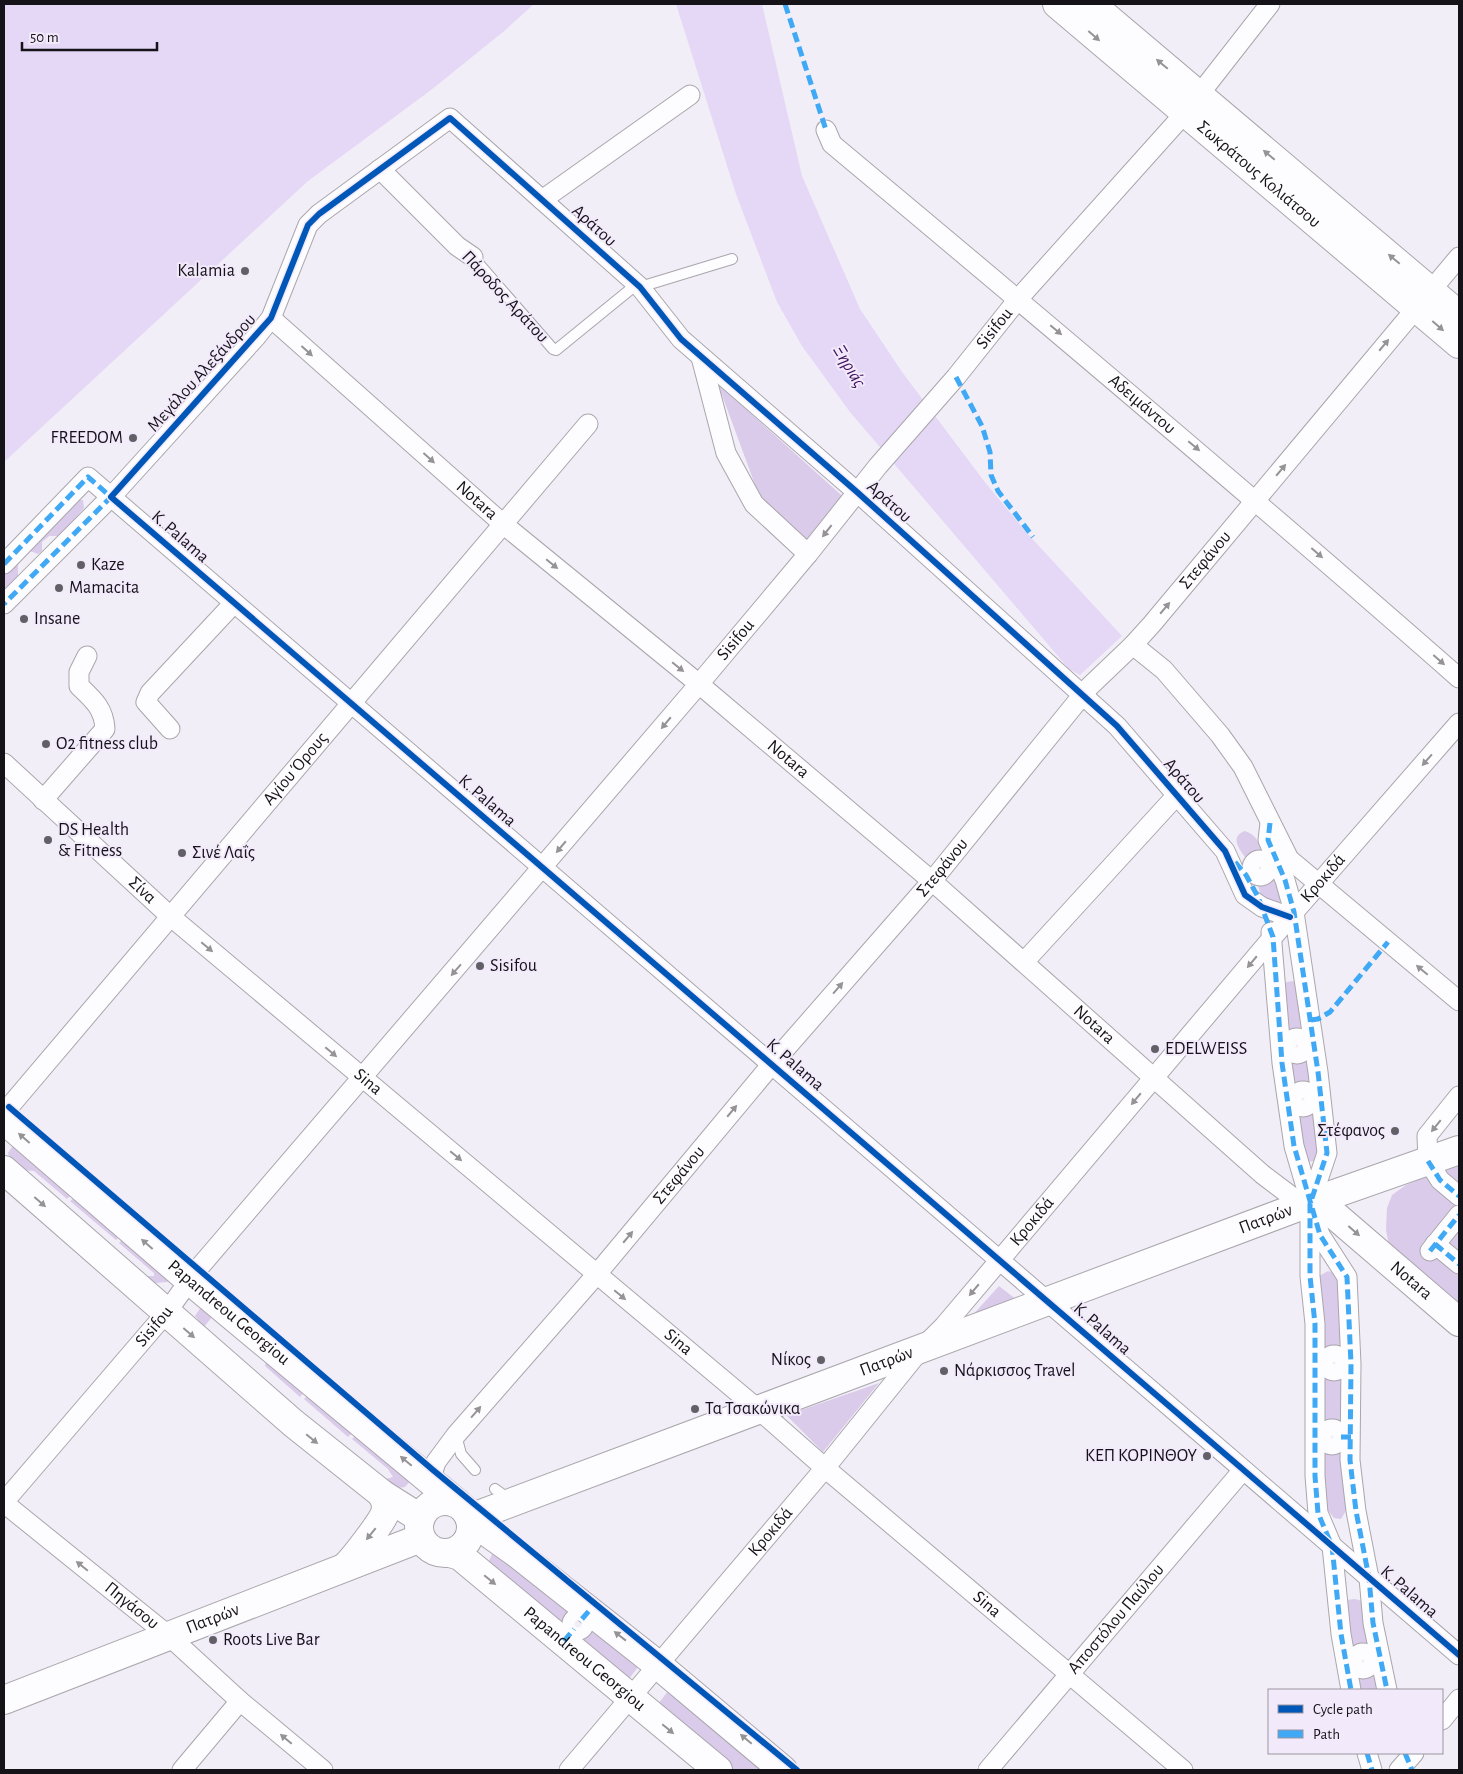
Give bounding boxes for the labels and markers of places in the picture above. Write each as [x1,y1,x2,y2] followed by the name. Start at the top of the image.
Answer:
[177,262,235,280] place label: Kalamia
[239,265,251,277] marker: Kalamia
[51,429,123,447] place label: FREEDOM
[127,432,139,444] marker: FREEDOM
[91,556,124,574] place label: Kaze
[75,559,87,571] marker: Kaze
[69,579,139,597] place label: Mamacita
[53,582,65,594] marker: Mamacita
[34,610,80,628] place label: Insane
[18,613,30,625] marker: Insane
[56,735,158,753] place label: O2 fitness club
[40,738,52,750] marker: O2 fitness club
[58,821,129,860] place label: DS Health & Fitness
[42,834,54,846] marker: DS Health & Fitness
[192,844,255,862] place label: Σινέ Λαΐς
[176,847,188,859] marker: Σινέ Λαΐς
[490,957,537,975] place label: Sisifou
[474,960,486,972] marker: Sisifou
[1165,1040,1247,1058] place label: EDELWEISS
[1149,1043,1161,1055] marker: EDELWEISS
[1317,1122,1385,1140] place label: Στέφανος
[1389,1125,1401,1137] marker: Στέφανος
[771,1350,811,1369] place label: Νίκος
[815,1354,827,1366] marker: Νίκος
[954,1362,1076,1380] place label: Νάρκισσος Travel
[938,1365,950,1377] marker: Νάρκισσος Travel
[705,1400,800,1418] place label: Τα Τσακώνικα
[689,1403,701,1415] marker: Τα Τσακώνικα
[1085,1447,1197,1465] place label: ΚΕΠ ΚΟΡΙΝΘΟΥ
[1201,1450,1213,1462] marker: ΚΕΠ ΚΟΡΙΝΘΟΥ
[223,1631,320,1649] place label: Roots Live Bar
[207,1634,219,1646] marker: Roots Live Bar

